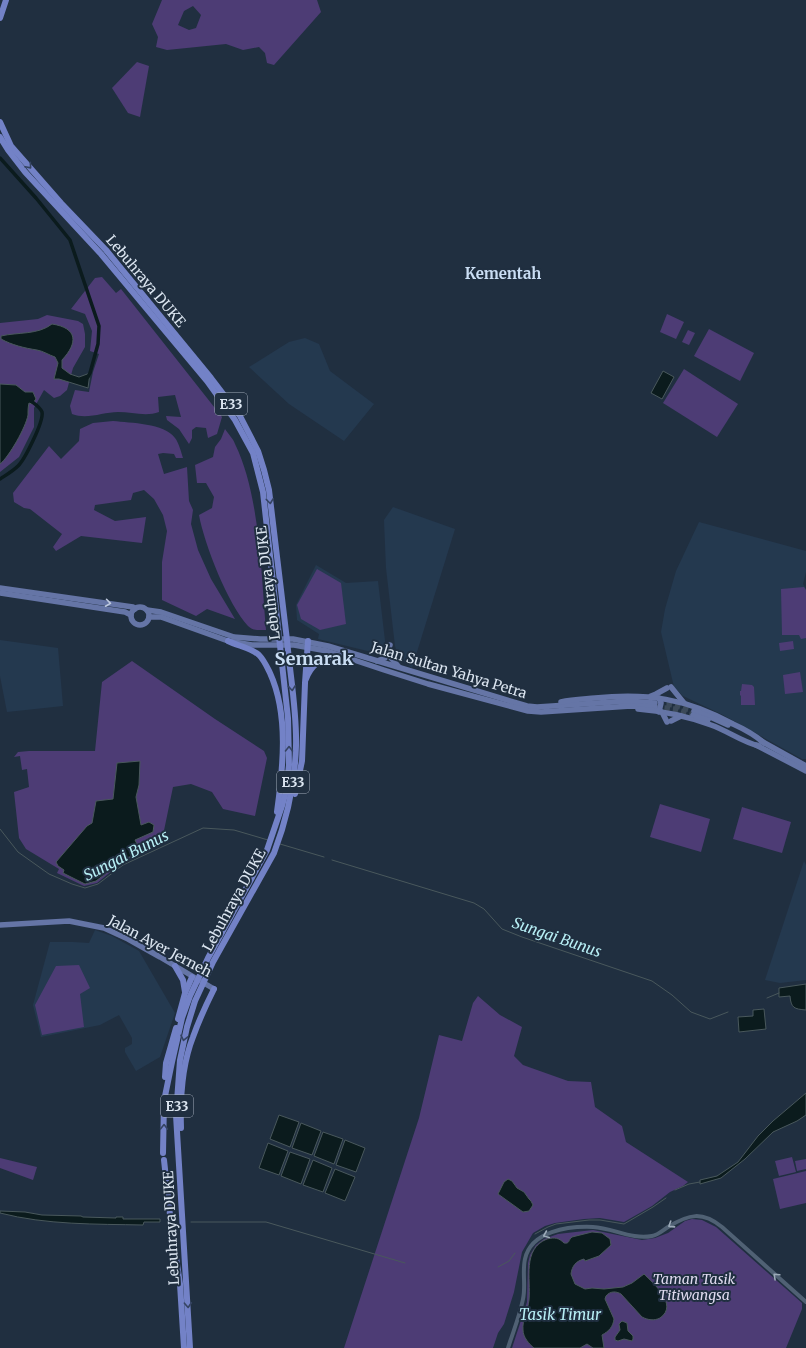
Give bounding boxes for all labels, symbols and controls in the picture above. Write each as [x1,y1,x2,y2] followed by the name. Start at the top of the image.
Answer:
[24,161,31,168] one-way arrow
[102,231,190,331] street label: Lebuhraya DUKE
[465,264,541,283] district label: Kementah
[215,393,247,415] road number: E33
[266,498,275,504] one-way arrow
[252,525,284,641] street label: Lebuhraya DUKE
[105,598,111,607] one-way arrow
[368,637,530,702] street label: Jalan Sultan Yahya Petra
[275,647,354,670] district label: Semarak
[287,685,296,691] one-way arrow
[285,746,293,752] one-way arrow
[277,771,309,793] road number: E33
[80,825,172,885] water label: Sungai Bunus
[198,845,270,954] street label: Lebuhraya DUKE
[104,911,215,981] street label: Jalan Ayer Jerneh
[510,913,604,961] water label: Sungai Bunus
[181,1035,189,1041] one-way arrow
[161,1095,193,1117] road number: E33
[159,1124,168,1130] one-way arrow
[159,1170,183,1286] street label: Lebuhraya DUKE
[668,1221,675,1228] one-way arrow
[543,1230,550,1238] one-way arrow
[653,1270,736,1304] park label: Taman Tasik Titiwangsa
[773,1274,781,1281] one-way arrow
[183,1302,192,1308] one-way arrow
[519,1305,602,1324] water label: Tasik Timur

